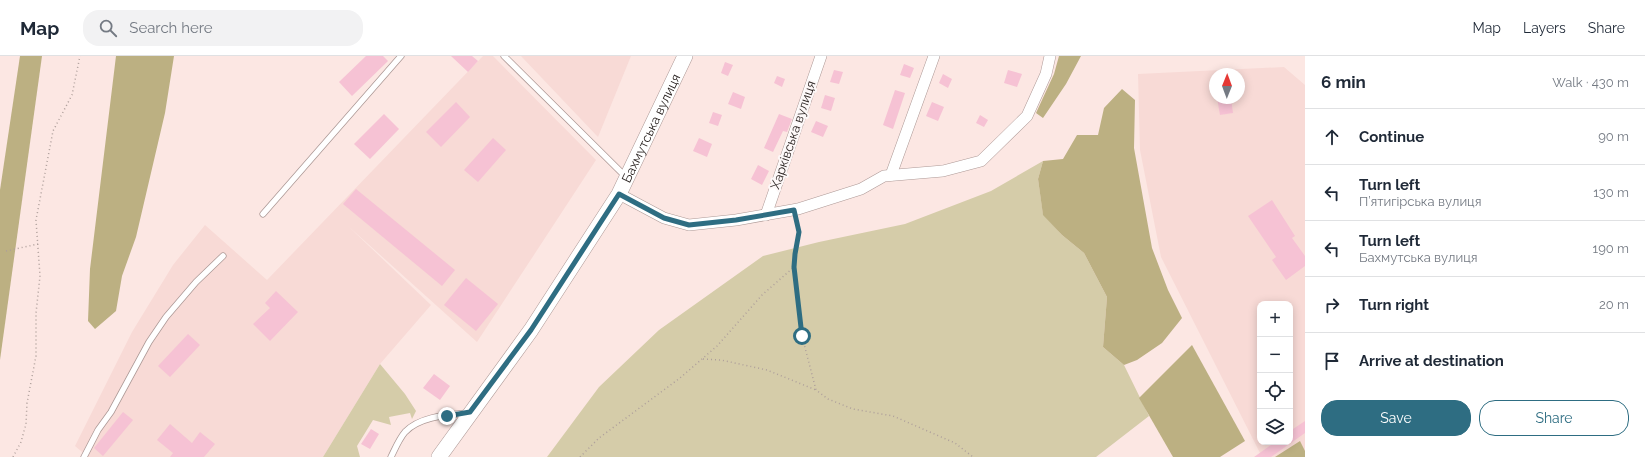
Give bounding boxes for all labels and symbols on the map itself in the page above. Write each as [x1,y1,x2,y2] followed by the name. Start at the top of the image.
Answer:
[1209,68,1245,104] north arrow
[618,71,683,185] street label: Бахмутська вулиця
[767,79,819,191] street label: Харківська вулиця
[793,327,811,345] route start
[438,407,456,425] route end

